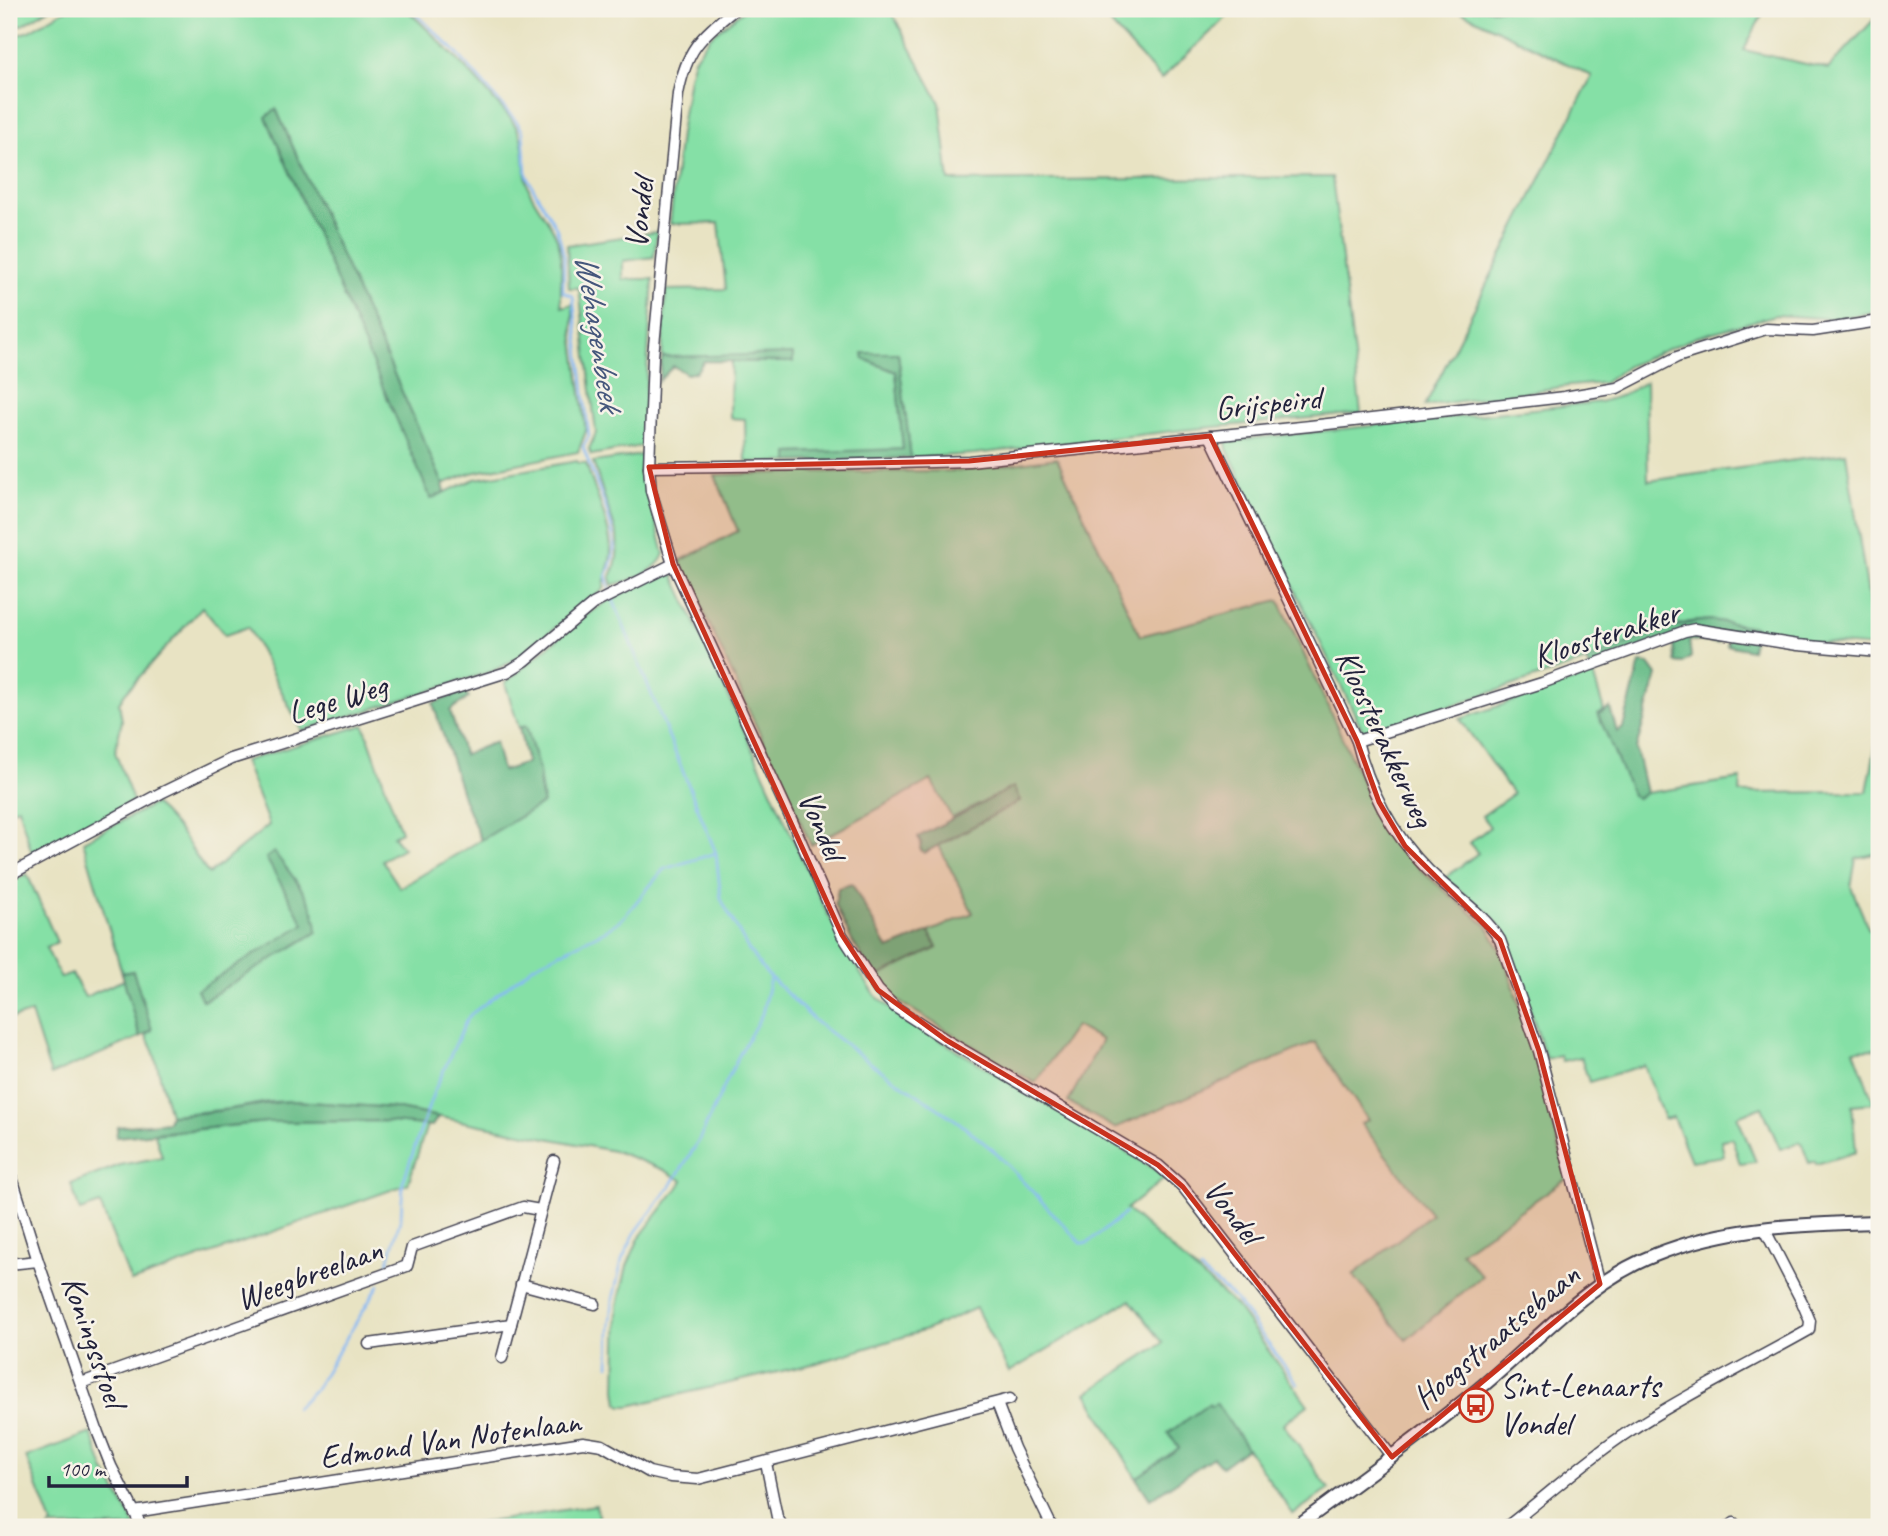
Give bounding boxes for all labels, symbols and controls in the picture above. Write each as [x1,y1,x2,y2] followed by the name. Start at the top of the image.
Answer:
[614,170,664,250] street label: Vondel
[564,251,634,418] water label: Wehagenbeek
[1213,376,1328,429] street label: Grijspeird
[1528,590,1687,677] street label: Kloosterakker
[1326,643,1445,835] street label: Kloosterakkerweg
[282,663,394,734] street label: Lege Weg
[788,784,858,871] street label: Vondel
[1195,1170,1275,1256] street label: Vondel
[230,1228,388,1320] street label: Weegbreelaan
[1404,1254,1588,1418] street label: Hoogstraatsebaan
[52,1270,138,1417] street label: Koningsstoel
[1500,1365,1663,1445] place label: Sint-Lenaarts Vondel
[1457,1386,1495,1424] bus stop icon: Sint-Lenaarts Vondel
[317,1400,585,1478] street label: Edmond Van Notenlaan
[49,1445,187,1489] scale bar
[60,1456,107,1482] text: 100 m

